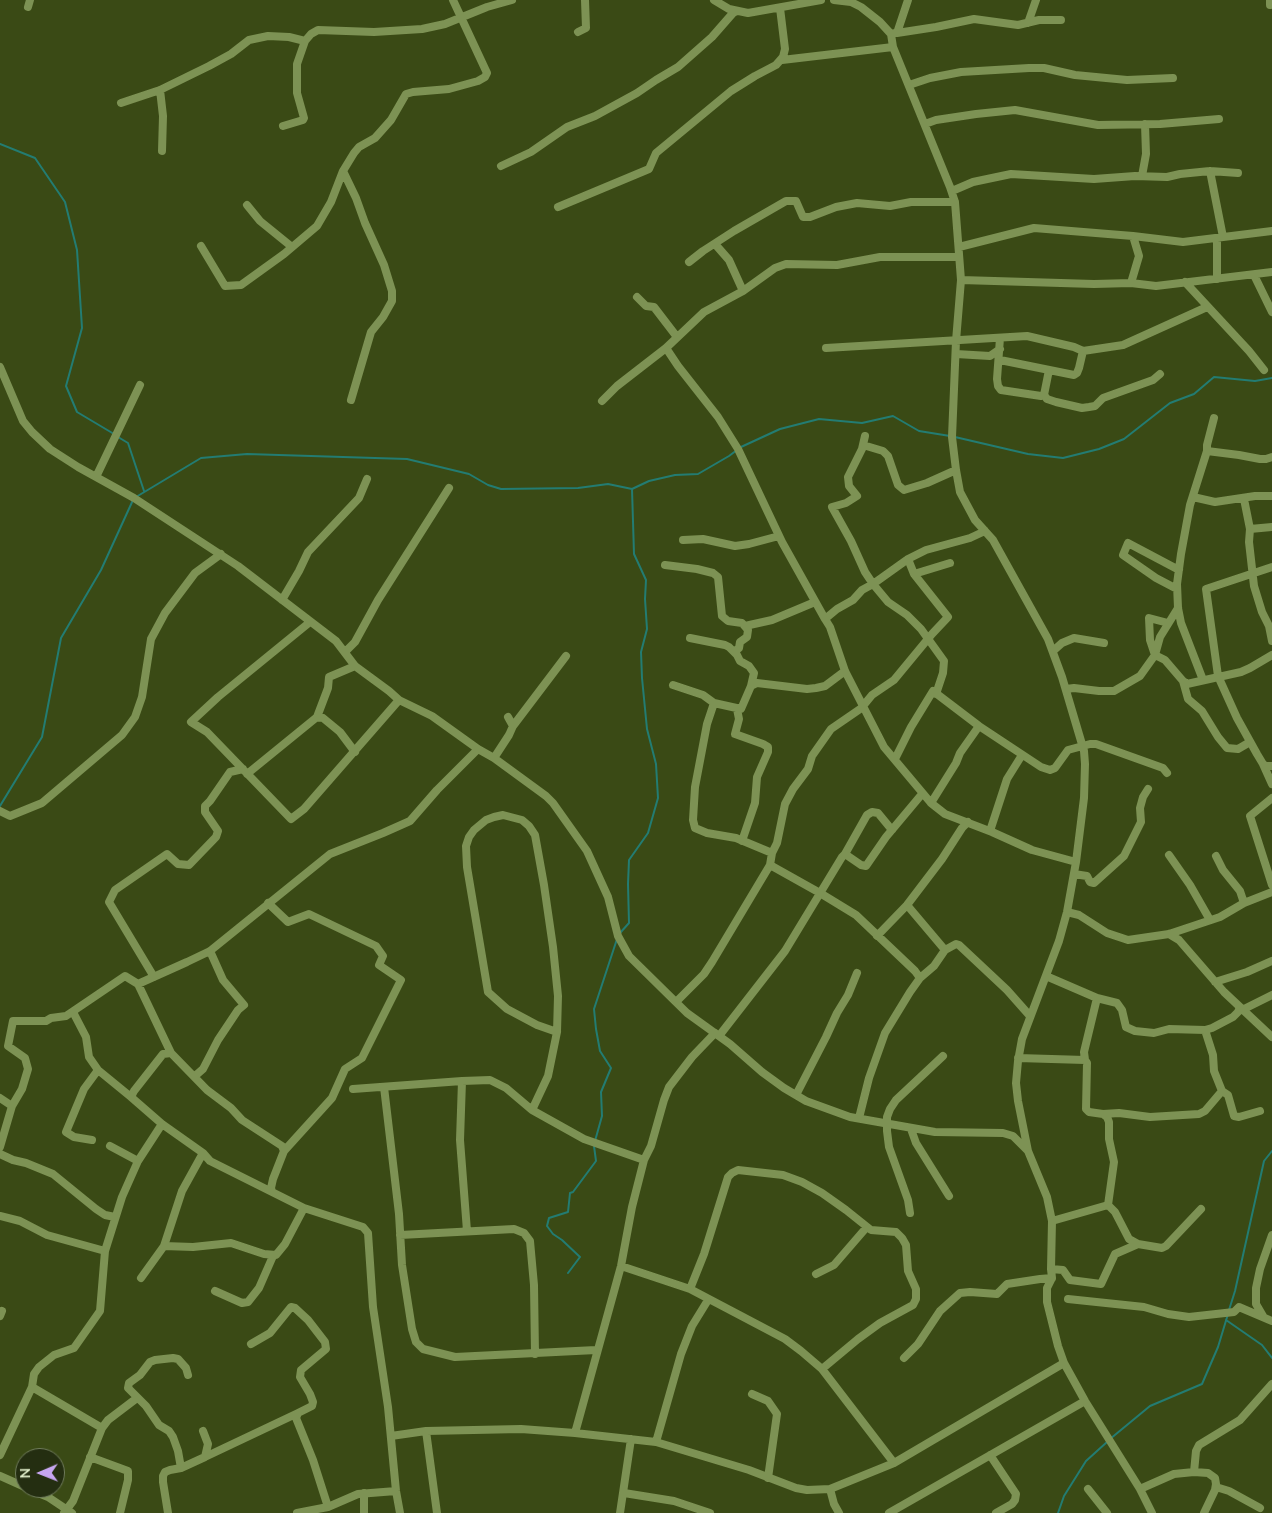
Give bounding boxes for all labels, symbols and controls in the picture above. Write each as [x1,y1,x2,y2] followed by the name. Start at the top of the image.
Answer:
[15,1448,65,1498] north arrow
[16,1468,35,1479] text: N

